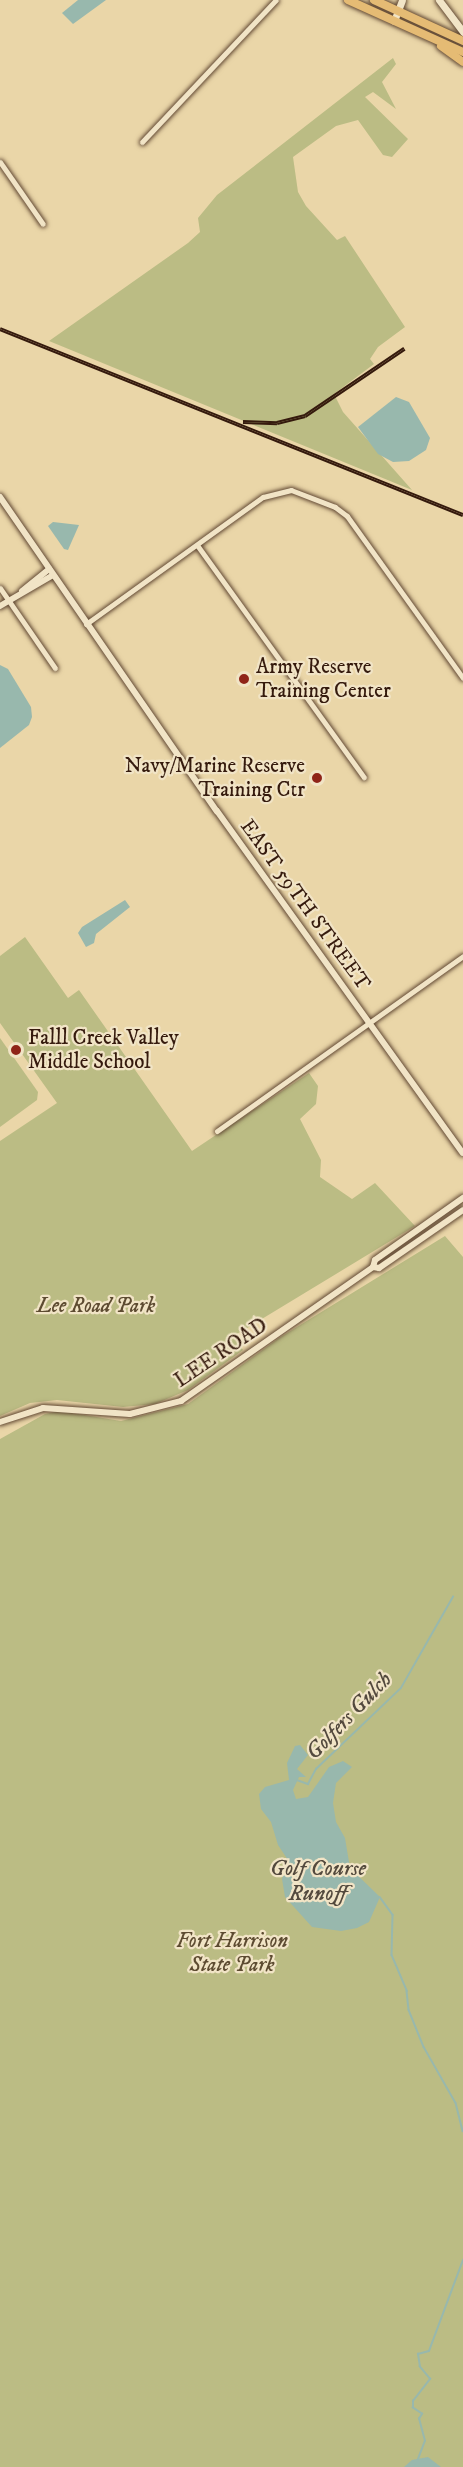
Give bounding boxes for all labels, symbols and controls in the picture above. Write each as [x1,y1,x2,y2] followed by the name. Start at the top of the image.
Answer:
[256,654,391,704] place label: Army Reserve Training Center
[237,672,251,686] marker: Army Reserve Training Center
[125,753,305,803] place label: Navy/Marine Reserve Training Ctr
[310,771,324,785] marker: Navy/Marine Reserve Training Ctr
[235,815,375,995] street label: EAST 59TH STREET
[28,1025,179,1075] place label: Falll Creek Valley Middle School
[9,1043,23,1057] marker: Falll Creek Valley Middle School
[37,1293,155,1319] park label: Lee Road Park
[170,1313,272,1393] street label: LEE ROAD
[301,1666,397,1766] water label: Golfers Gulch
[270,1855,366,1906] water label: Golf Course Runoff
[176,1928,288,1978] park label: Fort Harrison State Park

